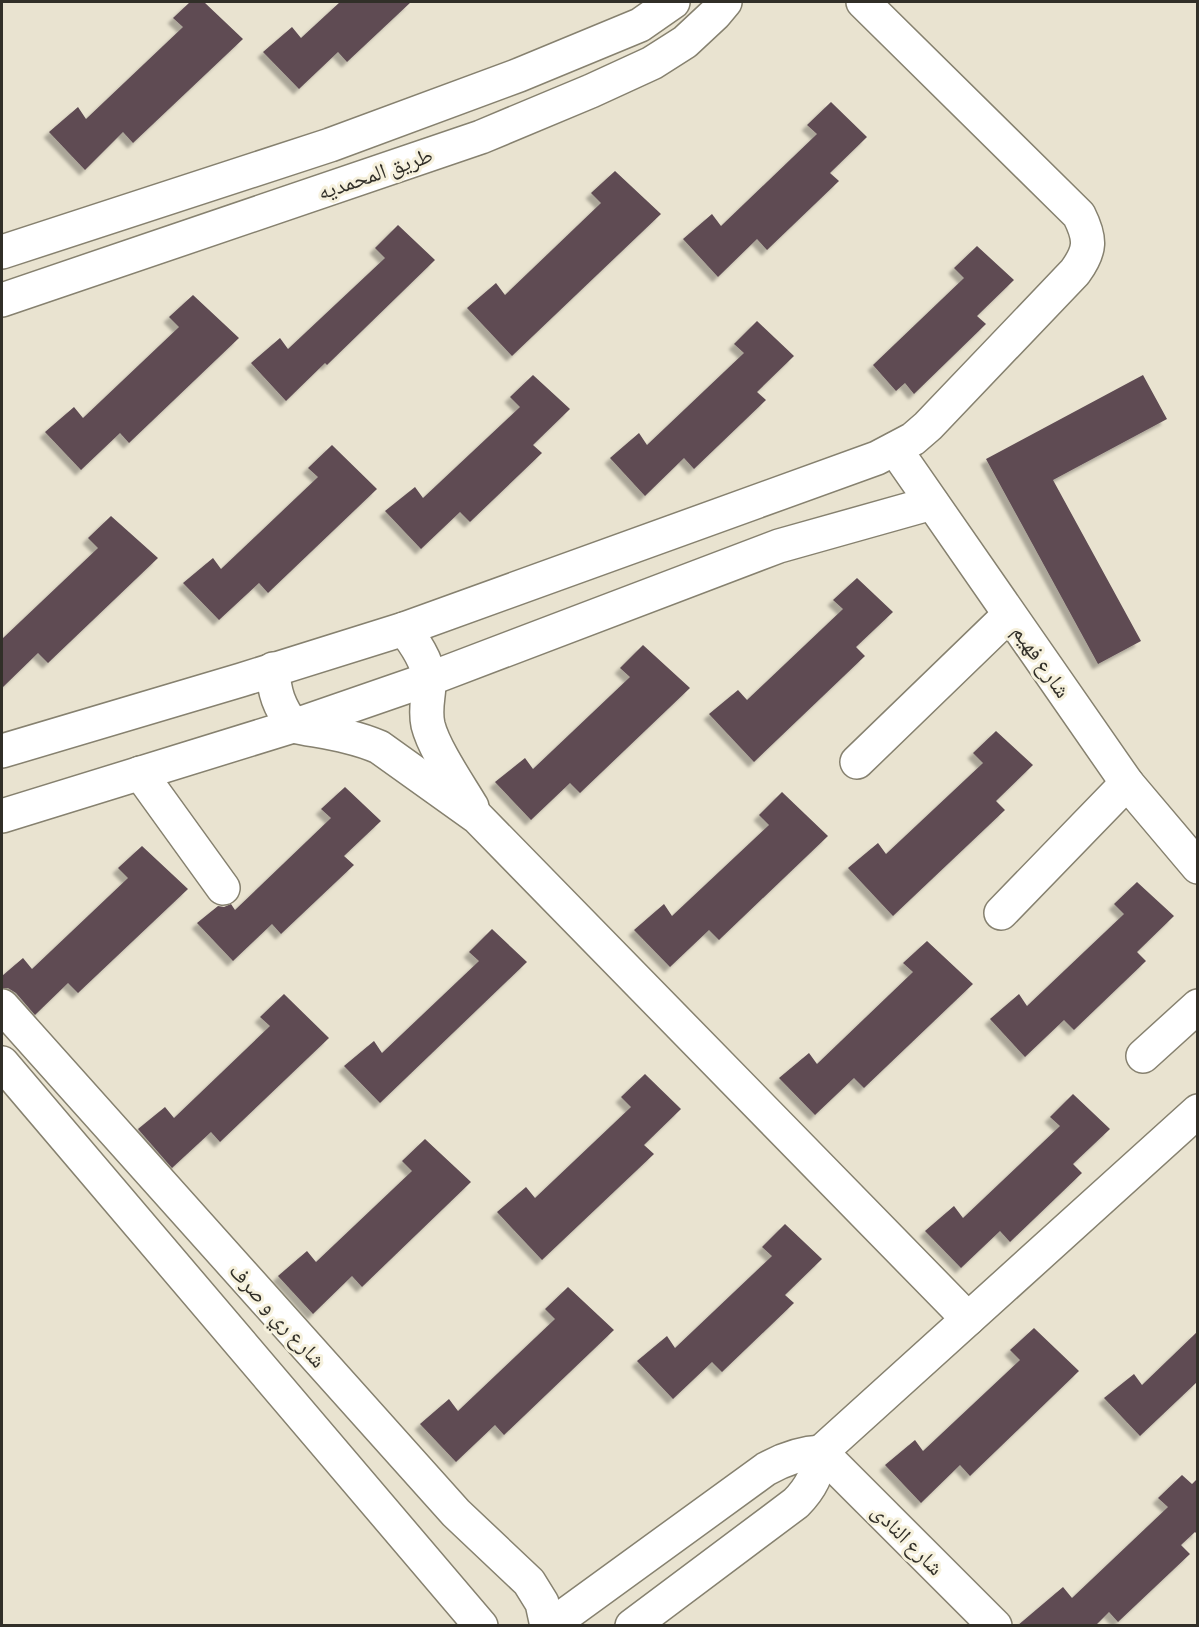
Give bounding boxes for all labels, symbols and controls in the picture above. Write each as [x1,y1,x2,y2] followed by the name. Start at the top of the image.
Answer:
[314,140,436,206] street label: طريق المحمديه
[1006,619,1077,704] street label: شارع فهيم
[221,1257,332,1376] street label: شارع ري و صرف
[866,1497,950,1581] street label: شارع النادى

